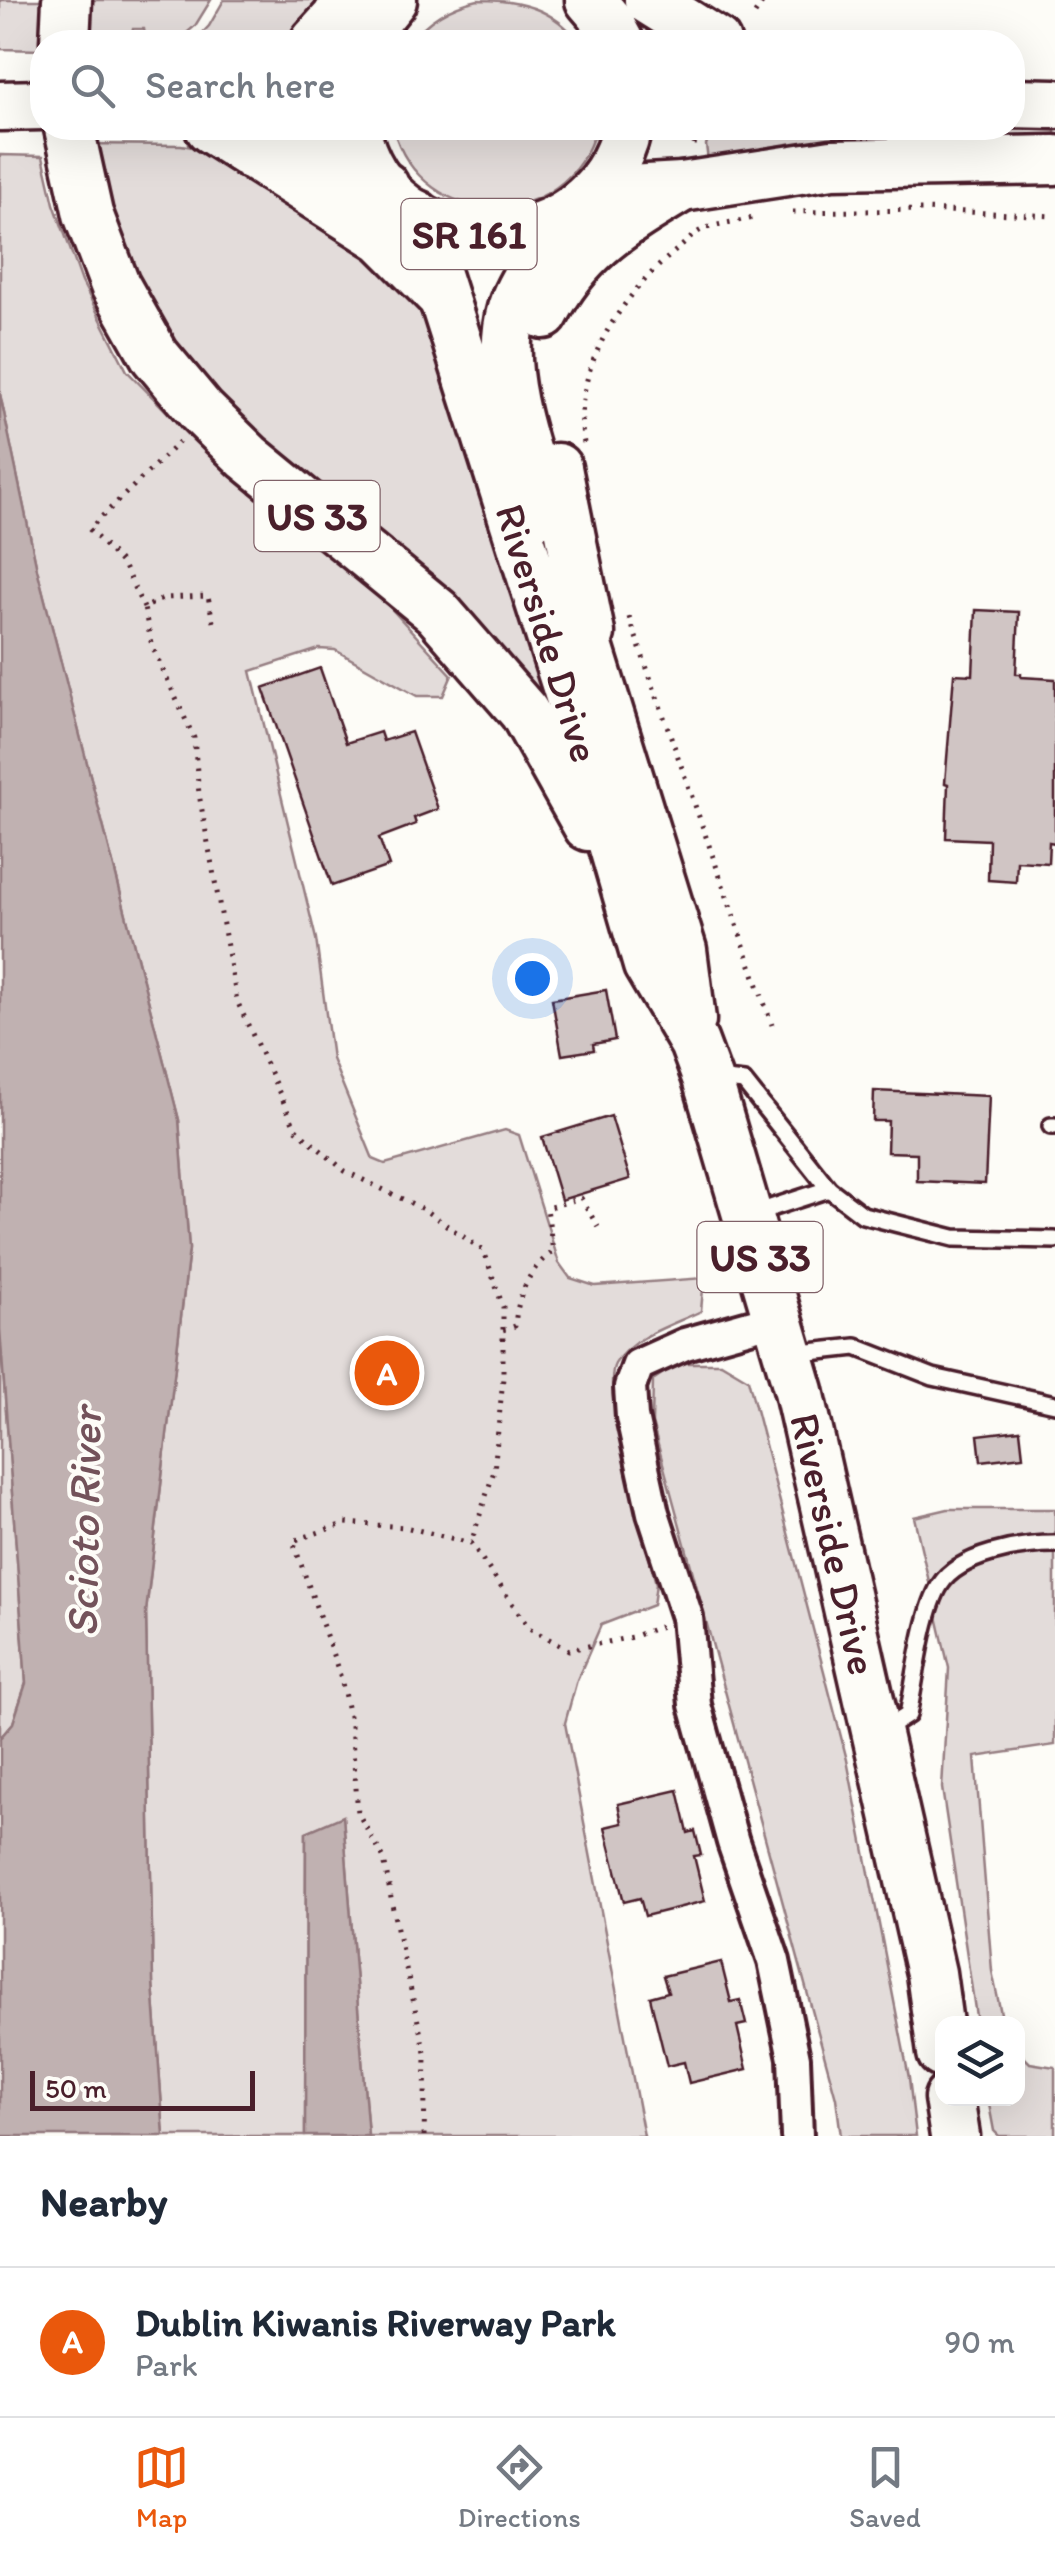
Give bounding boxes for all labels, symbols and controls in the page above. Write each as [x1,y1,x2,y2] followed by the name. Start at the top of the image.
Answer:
[30,30,1025,140] search box
[65,58,120,113] icon: search
[145,62,336,108] text: Search here
[402,199,536,269] road number: SR 161
[254,481,380,551] road number: US 33
[485,498,611,768] street label: Riverside Drive
[507,953,558,1004] your location
[698,1222,822,1292] road number: US 33
[354,1336,420,1410] pin: A
[54,1403,112,1637] water label: Scioto River
[779,1408,889,1680] street label: Riverside Drive
[935,2016,1025,2106] map controls
[935,2016,1025,2106] button: layers
[30,2066,255,2110] scale bar
[45,2071,107,2105] text: 50 m
[40,2176,167,2227] text: Nearby
[135,2300,616,2346] text: Dublin Kiwanis Riverway Park
[62,2323,83,2361] text: A
[944,2323,1015,2361] text: 90 m
[135,2346,198,2384] text: Park
[134,2440,189,2534] tab: Map
[458,2440,581,2534] tab: Directions
[849,2440,921,2534] tab: Saved

